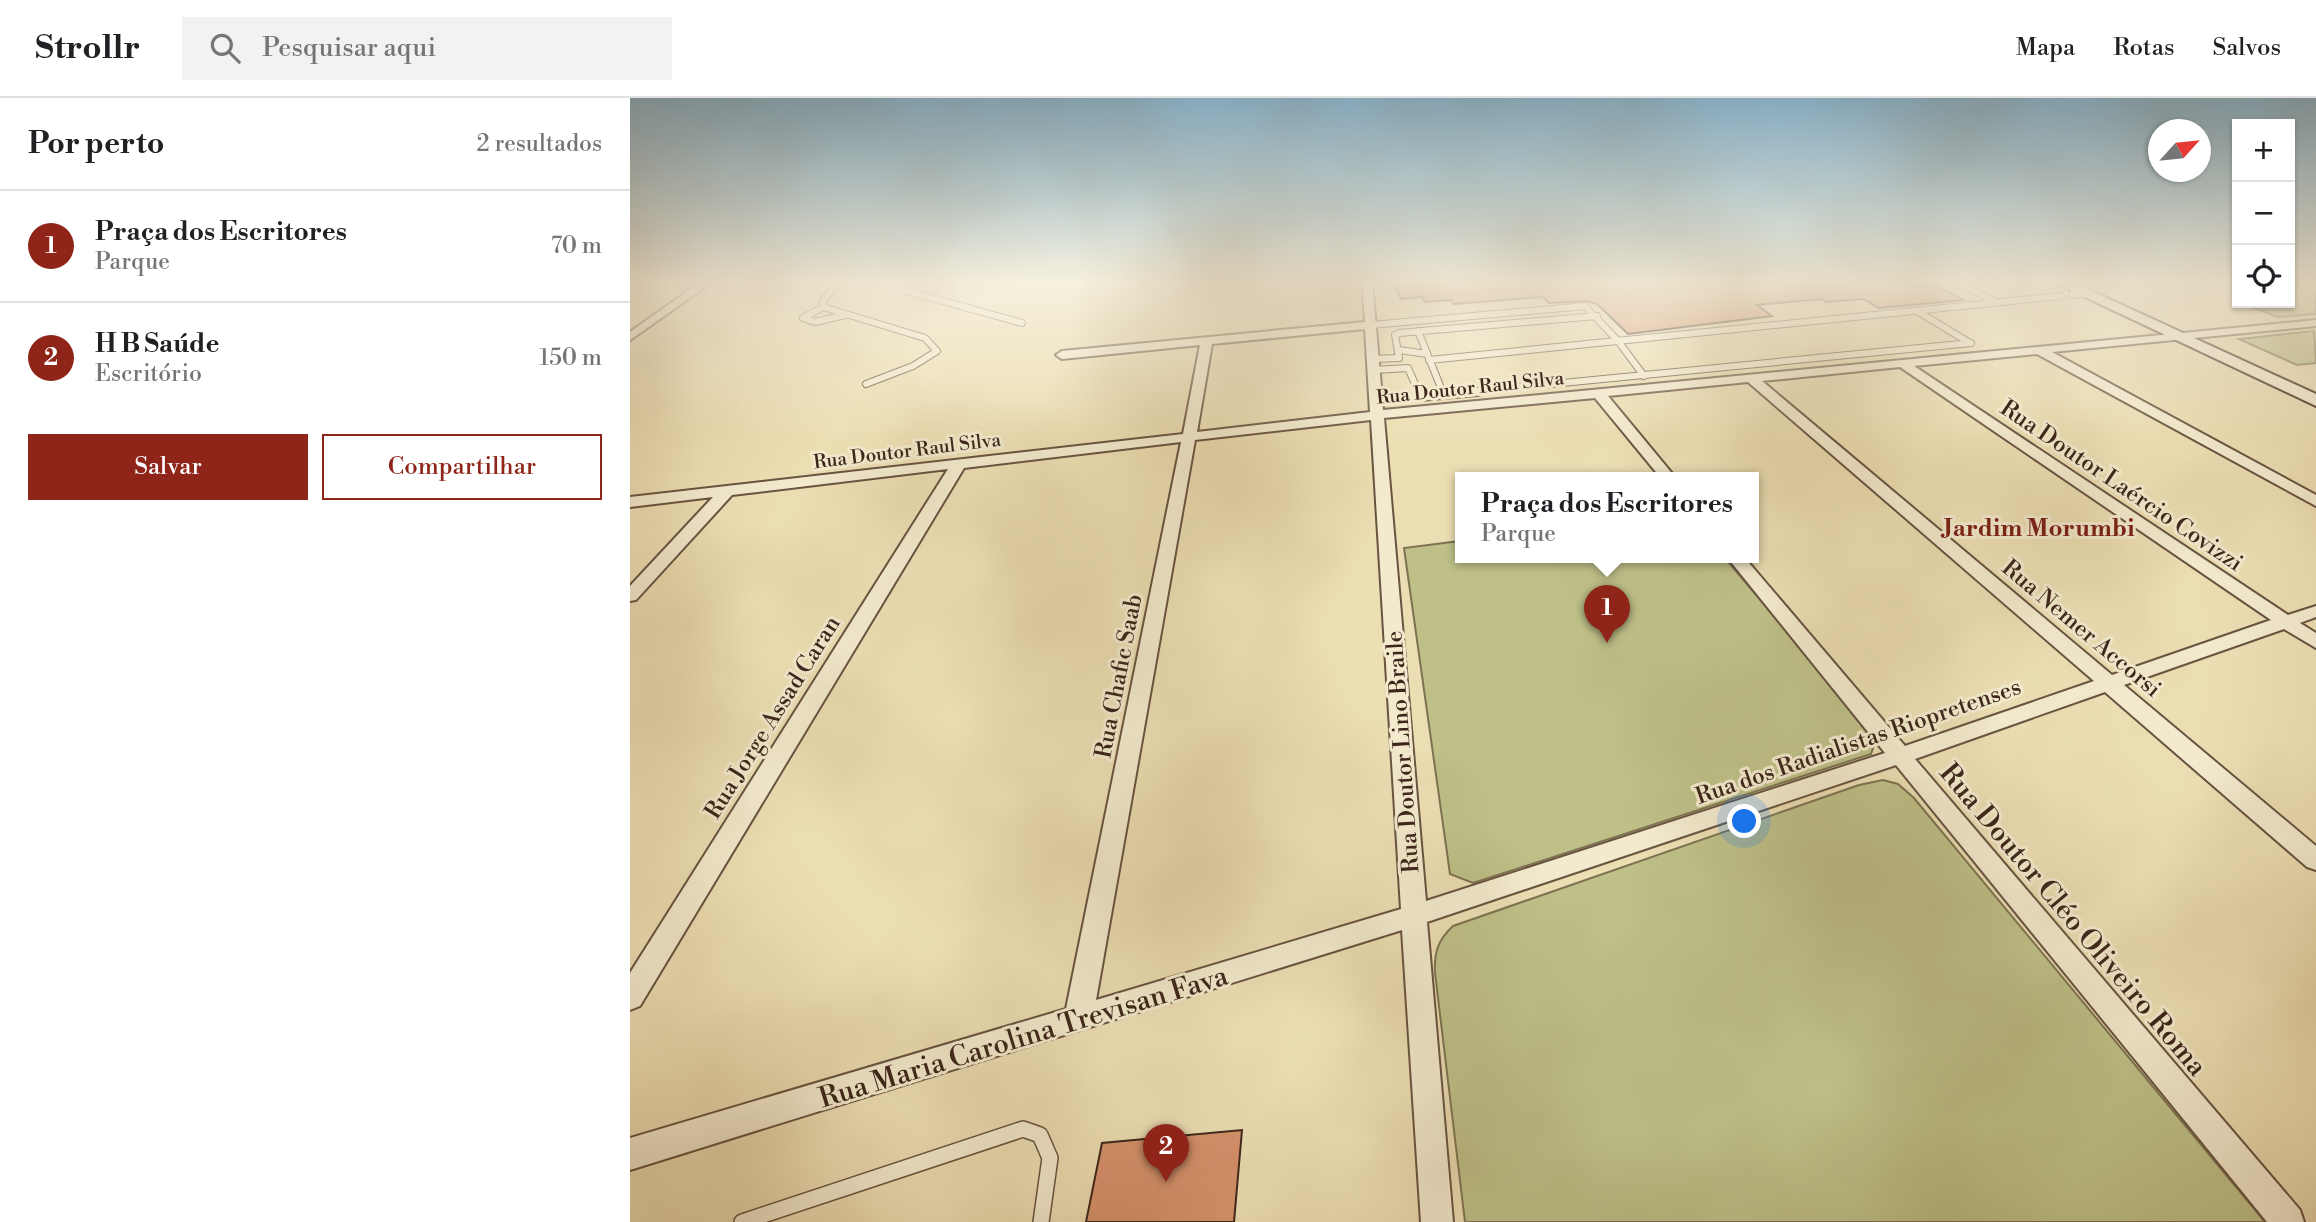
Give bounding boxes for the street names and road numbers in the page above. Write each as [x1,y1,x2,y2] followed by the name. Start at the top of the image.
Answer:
[1375,366,1566,410] street label: Rua Doutor Raul Silva
[1995,394,2248,578] street label: Rua Doutor Laércio Covizzi
[812,428,1003,474] street label: Rua Doutor Raul Silva
[1996,554,2167,704] street label: Rua Nemer Accorsi
[1089,592,1149,761] street label: Rua Chafic Saab
[699,611,847,824] street label: Rua Jorge Assad Caran
[1381,630,1425,874] street label: Rua Doutor Lino Braile
[1692,673,2025,811] street label: Rua dos Radialistas Riopretenses
[1931,756,2215,1084] street label: Rua Doutor Cléo Oliveiro Roma
[815,958,1233,1116] street label: Rua Maria Carolina Trevisan Fava

